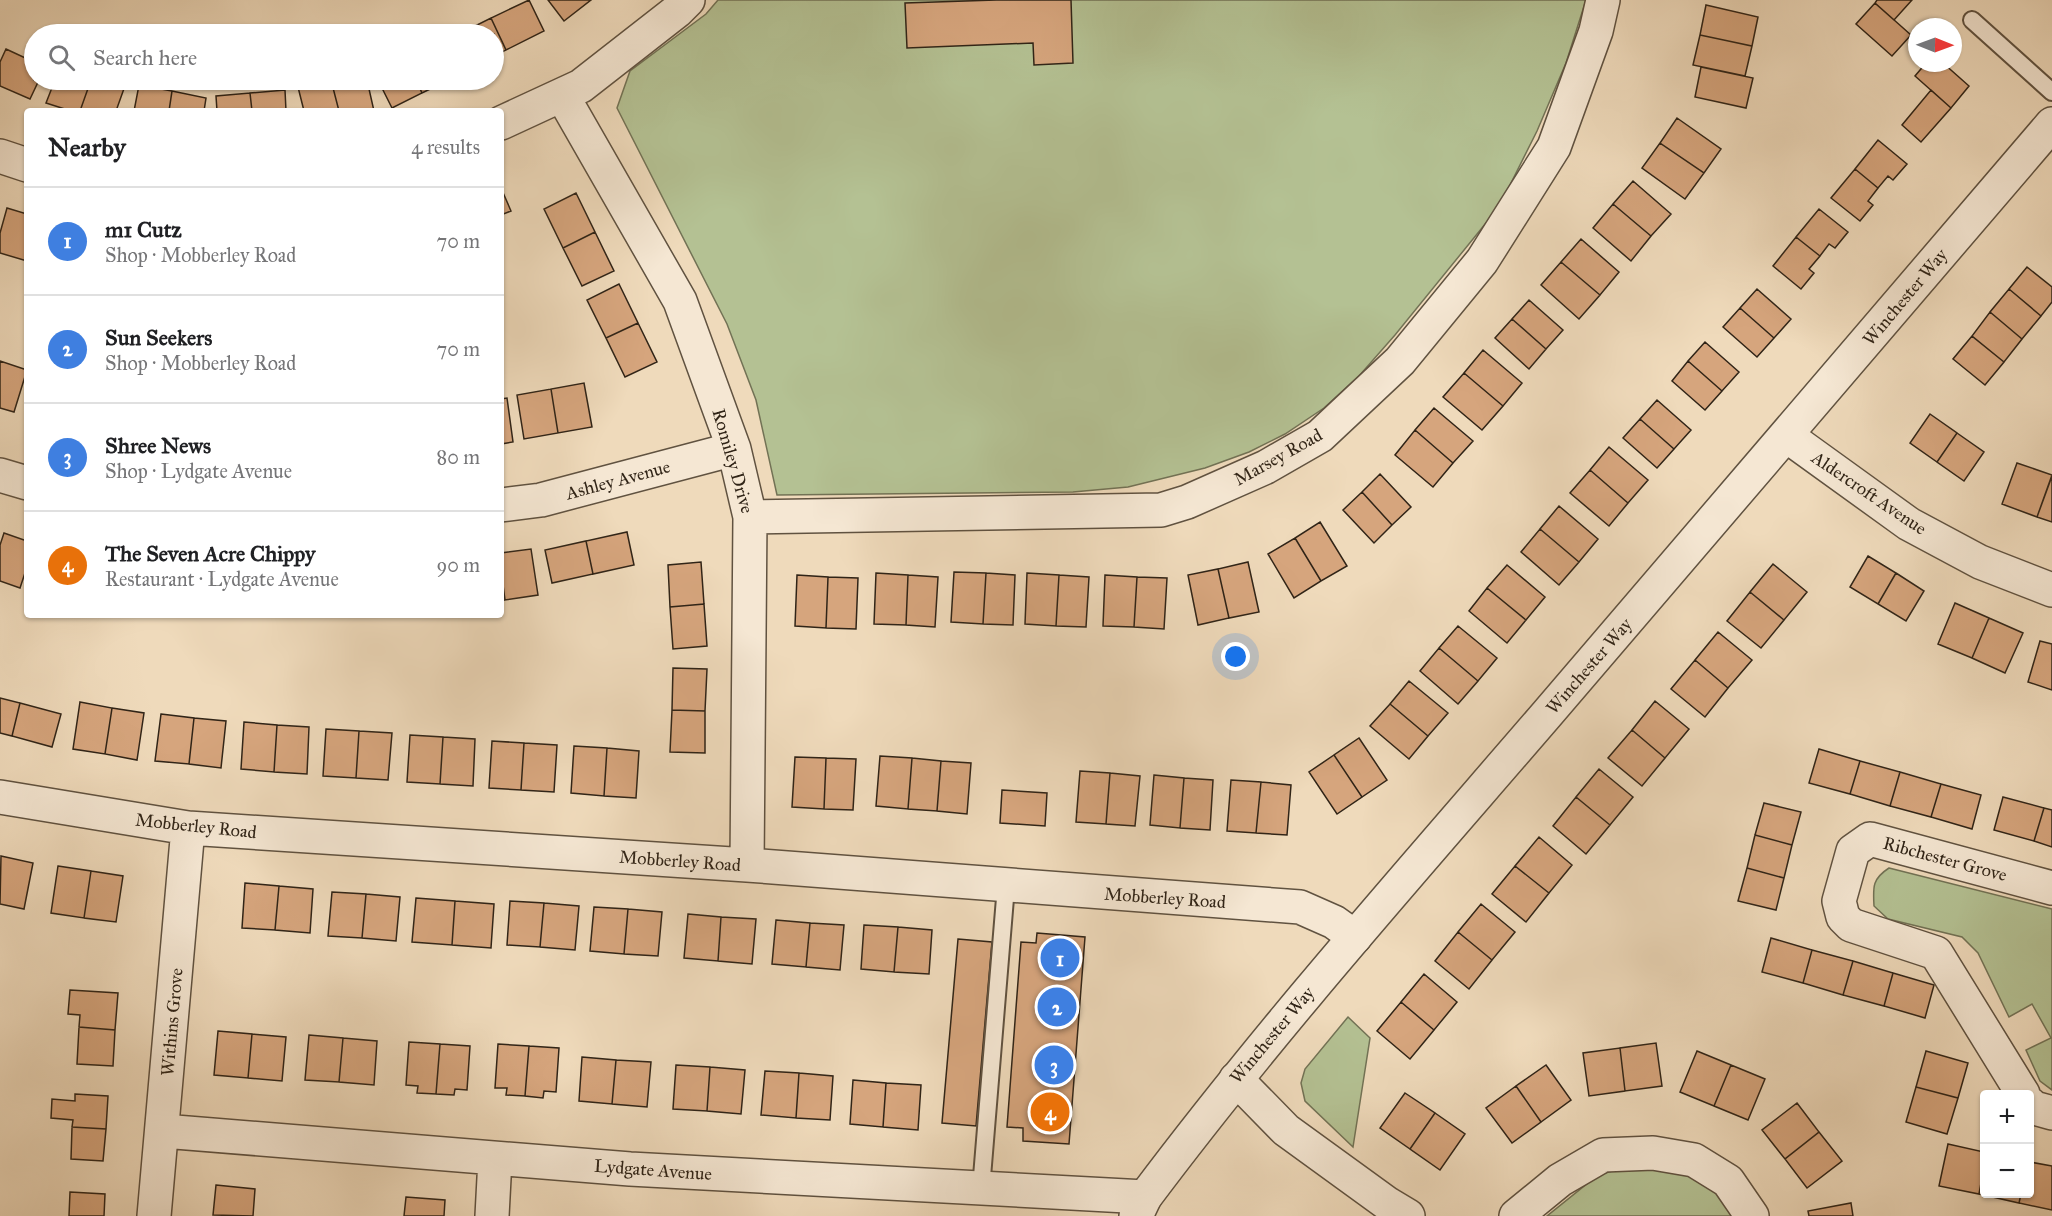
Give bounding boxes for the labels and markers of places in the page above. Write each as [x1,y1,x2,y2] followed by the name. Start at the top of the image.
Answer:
[1040,936,1080,980] pin: 1
[1038,984,1076,1030] pin: 2
[1034,1042,1074,1088] pin: 3
[1030,1090,1070,1134] pin: 4

